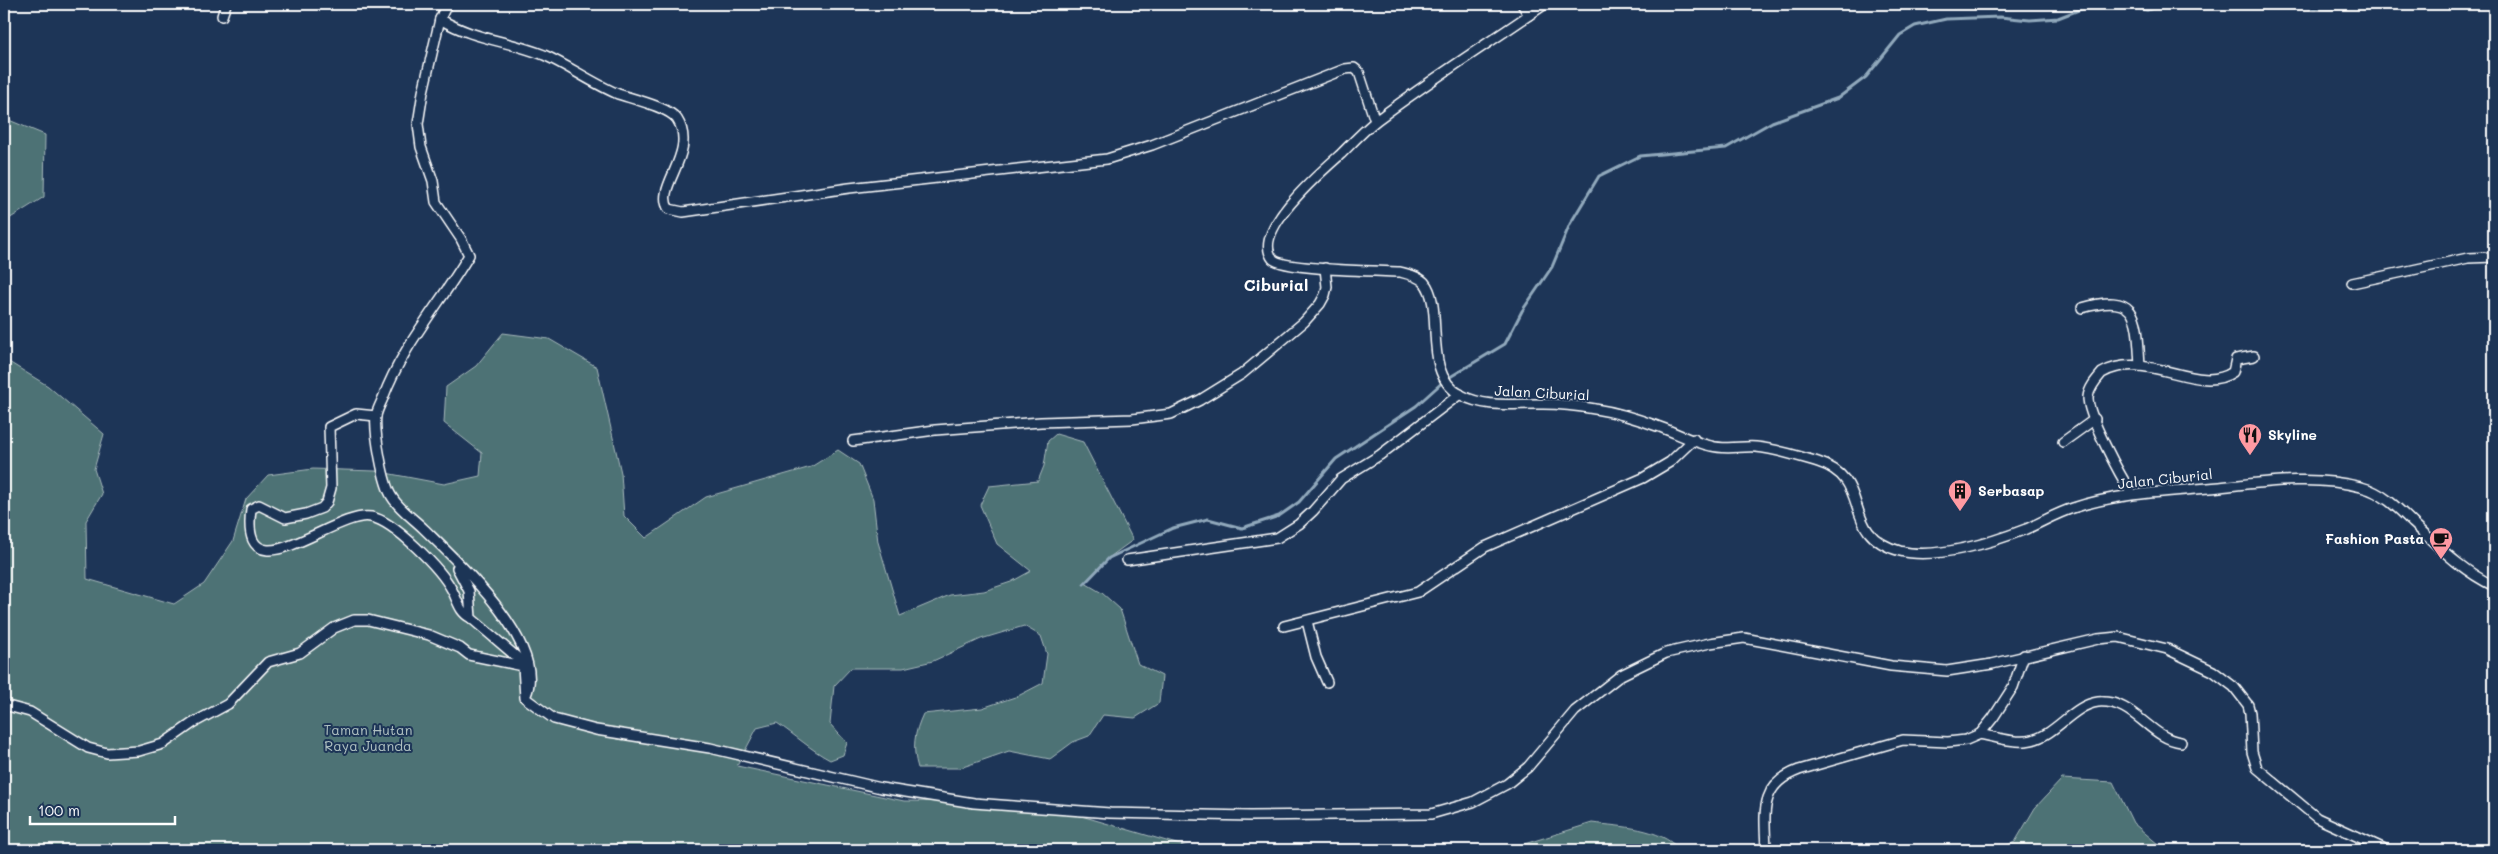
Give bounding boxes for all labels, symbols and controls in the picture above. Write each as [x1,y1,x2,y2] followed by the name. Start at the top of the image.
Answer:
[1244,274,1308,295] district label: Ciburial
[1494,381,1590,404] street label: Jalan Ciburial
[2237,422,2263,456] restaurant icon: Skyline
[2268,425,2317,444] place label: Skyline
[2117,464,2213,493] street label: Jalan Ciburial
[1947,478,1973,512] building icon: Serbasap
[1978,481,2045,500] place label: Serbasap
[2428,526,2454,560] cafe icon: Fashion Pasta
[2325,529,2424,548] place label: Fashion Pasta
[324,720,412,755] park label: Taman Hutan Raya Juanda
[30,794,175,826] scale bar
[38,800,80,820] text: 100 m

